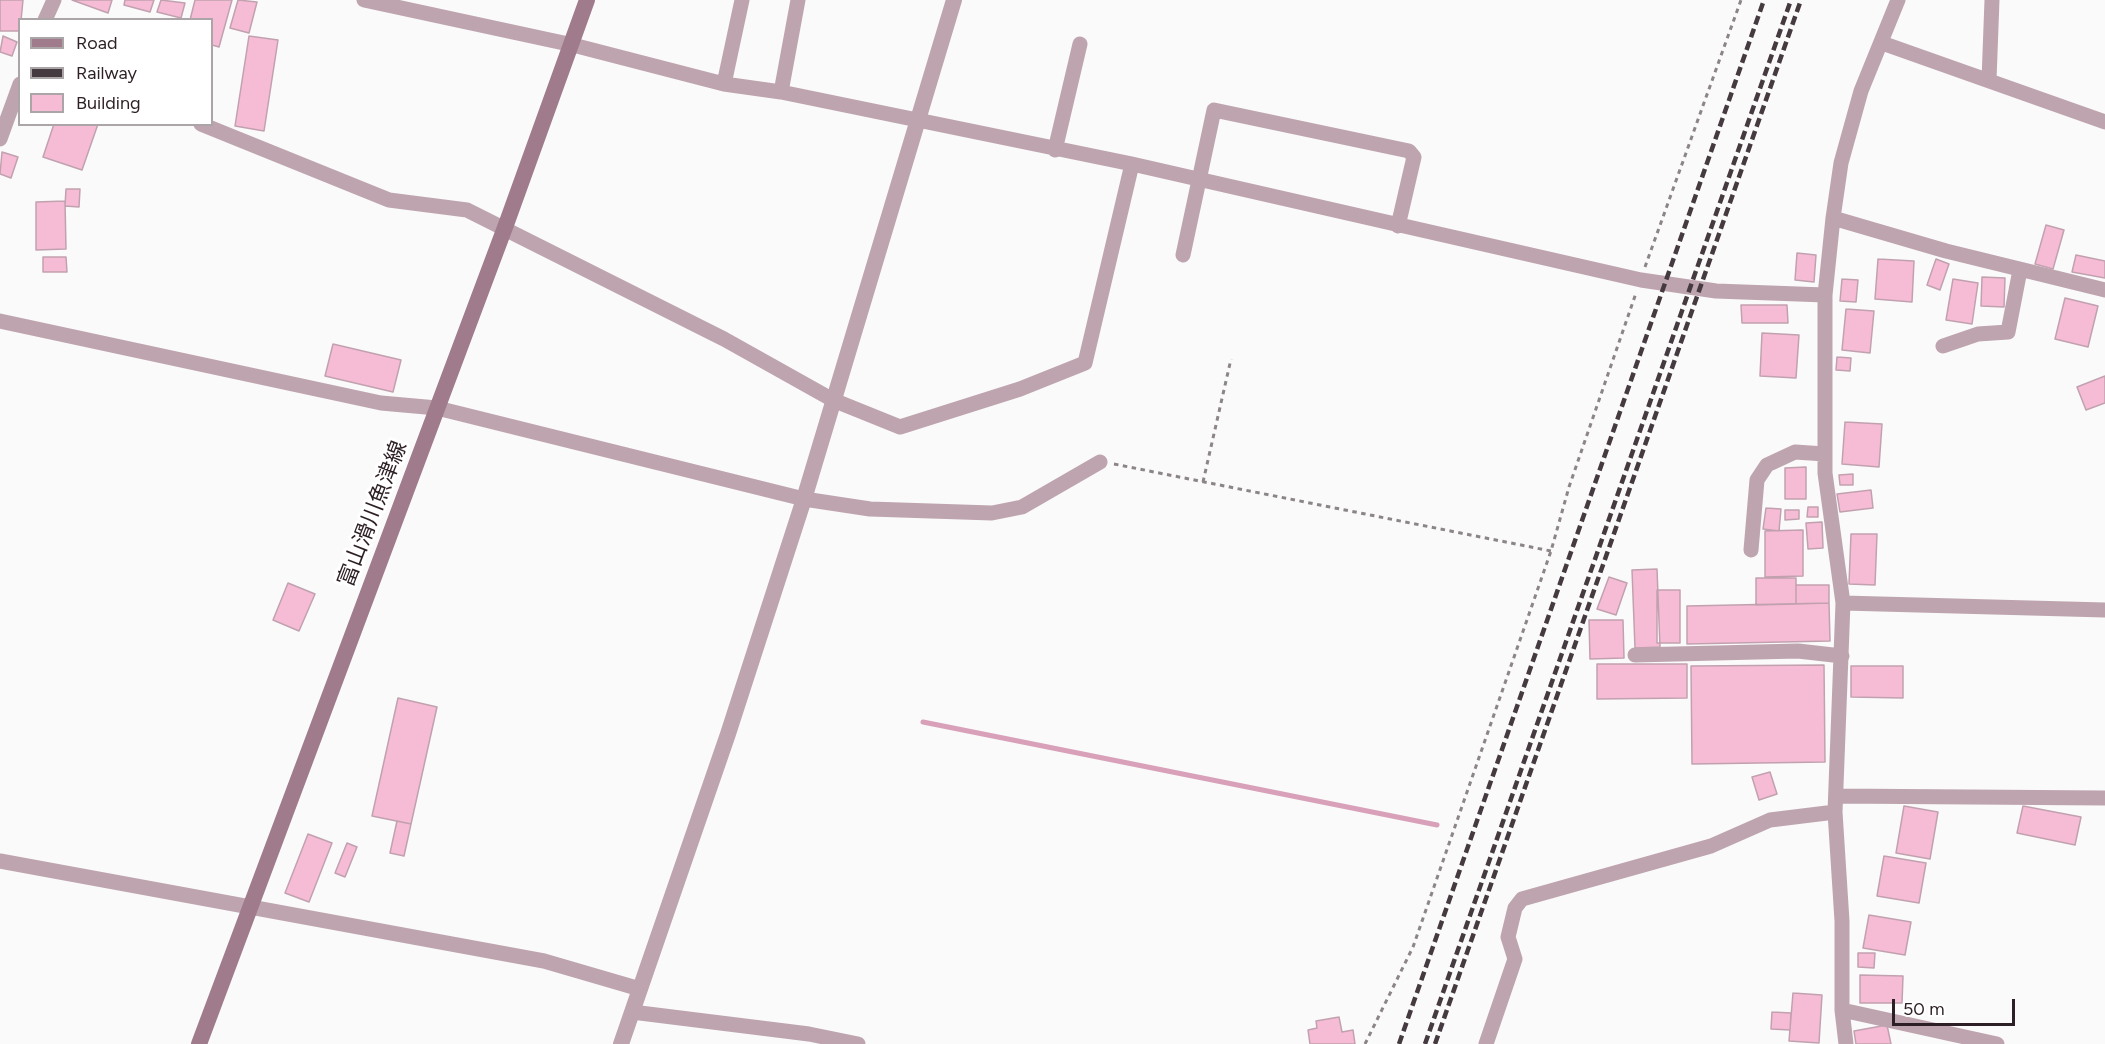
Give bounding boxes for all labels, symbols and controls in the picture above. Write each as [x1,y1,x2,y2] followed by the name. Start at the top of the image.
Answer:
[18,18,213,126] legend
[76,32,117,54] text: Road
[76,62,137,84] text: Railway
[76,92,141,114] text: Building
[333,437,413,591] street label: 富山滑川魚津線
[1895,987,2018,1025] scale bar
[1903,998,1945,1020] text: 50 m

